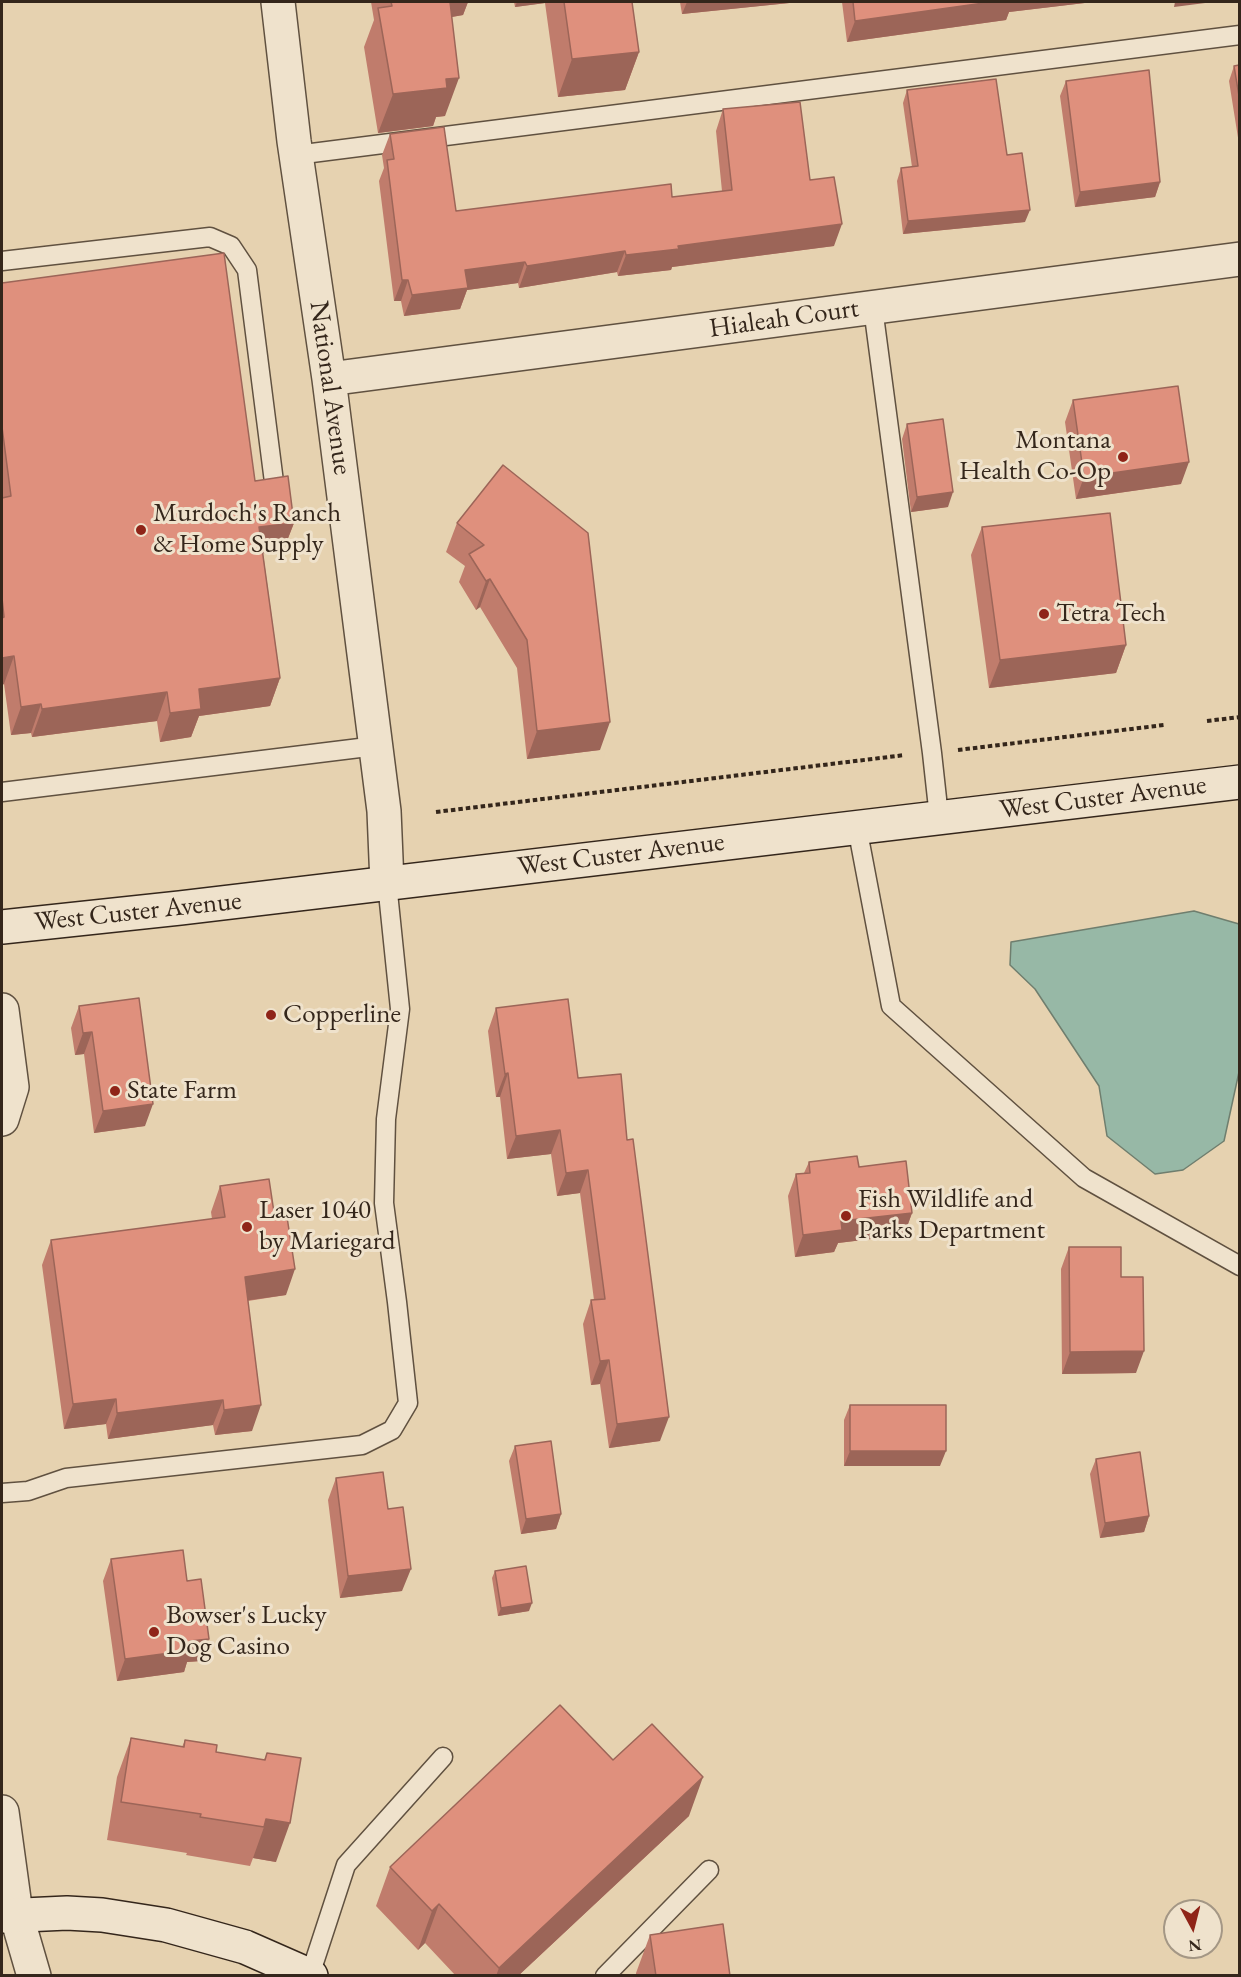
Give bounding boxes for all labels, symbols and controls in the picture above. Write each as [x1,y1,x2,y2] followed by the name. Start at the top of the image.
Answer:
[707,292,861,346] street label: Hialeah Court
[302,299,358,477] street label: National Avenue
[959,425,1111,488] place label: Montana Health Co-Op
[1116,450,1130,464] marker: Montana Health Co-Op
[153,498,341,561] place label: Murdoch's Ranch & Home Supply
[134,523,148,537] marker: Murdoch's Ranch & Home Supply
[1056,598,1166,630] place label: Tetra Tech
[1037,607,1051,621] marker: Tetra Tech
[998,769,1208,827] street label: West Custer Avenue
[516,826,726,884] street label: West Custer Avenue
[33,885,243,939] street label: West Custer Avenue
[283,999,401,1031] place label: Copperline
[264,1008,278,1022] marker: Copperline
[127,1075,237,1107] place label: State Farm
[108,1084,122,1098] marker: State Farm
[858,1184,1045,1247] place label: Fish Wildlife and Parks Department
[259,1195,395,1258] place label: Laser 1040 by Mariegard
[839,1209,853,1223] marker: Fish Wildlife and Parks Department
[240,1220,254,1234] marker: Laser 1040 by Mariegard
[166,1600,327,1663] place label: Bowser's Lucky Dog Casino
[147,1625,161,1639] marker: Bowser's Lucky Dog Casino
[1163,1899,1223,1959] north arrow
[1187,1934,1203,1957] text: N

